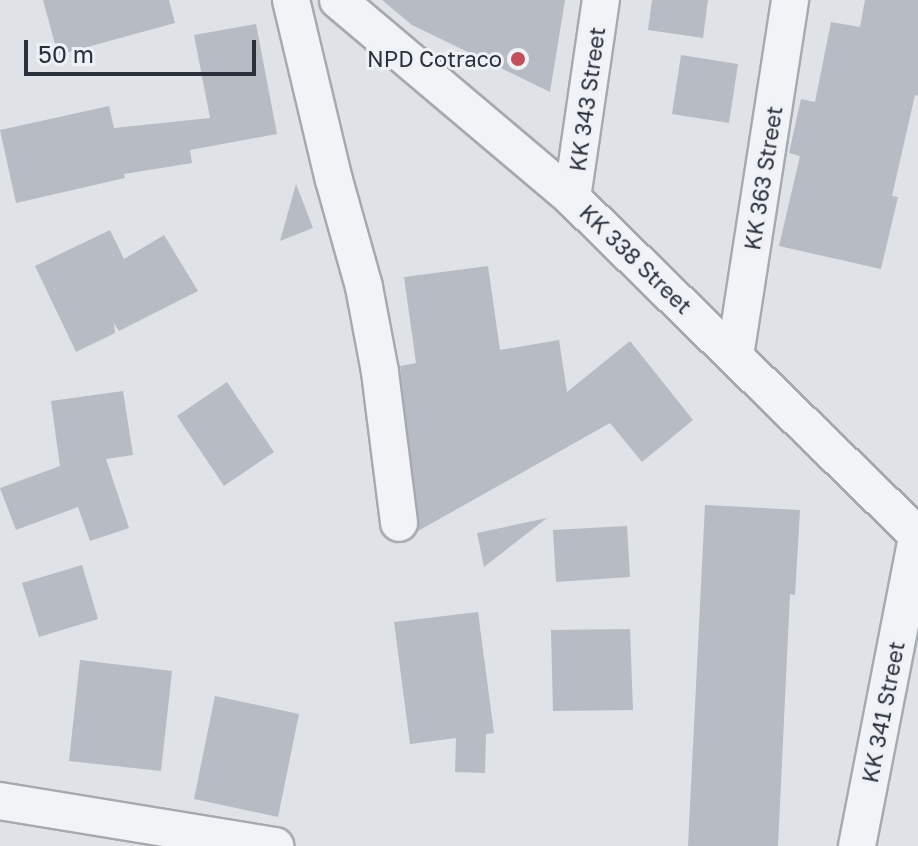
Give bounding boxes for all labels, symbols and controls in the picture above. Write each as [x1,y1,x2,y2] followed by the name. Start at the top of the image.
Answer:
[28,24,260,74] scale bar
[564,25,610,173] street label: KK 343 Street
[38,39,94,68] text: 50 m
[367,46,502,72] place label: NPD Cotraco
[509,50,527,68] marker: NPD Cotraco
[739,104,787,252] street label: KK 363 Street
[574,199,698,319] street label: KK 338 Street
[856,639,910,785] street label: KK 341 Street

